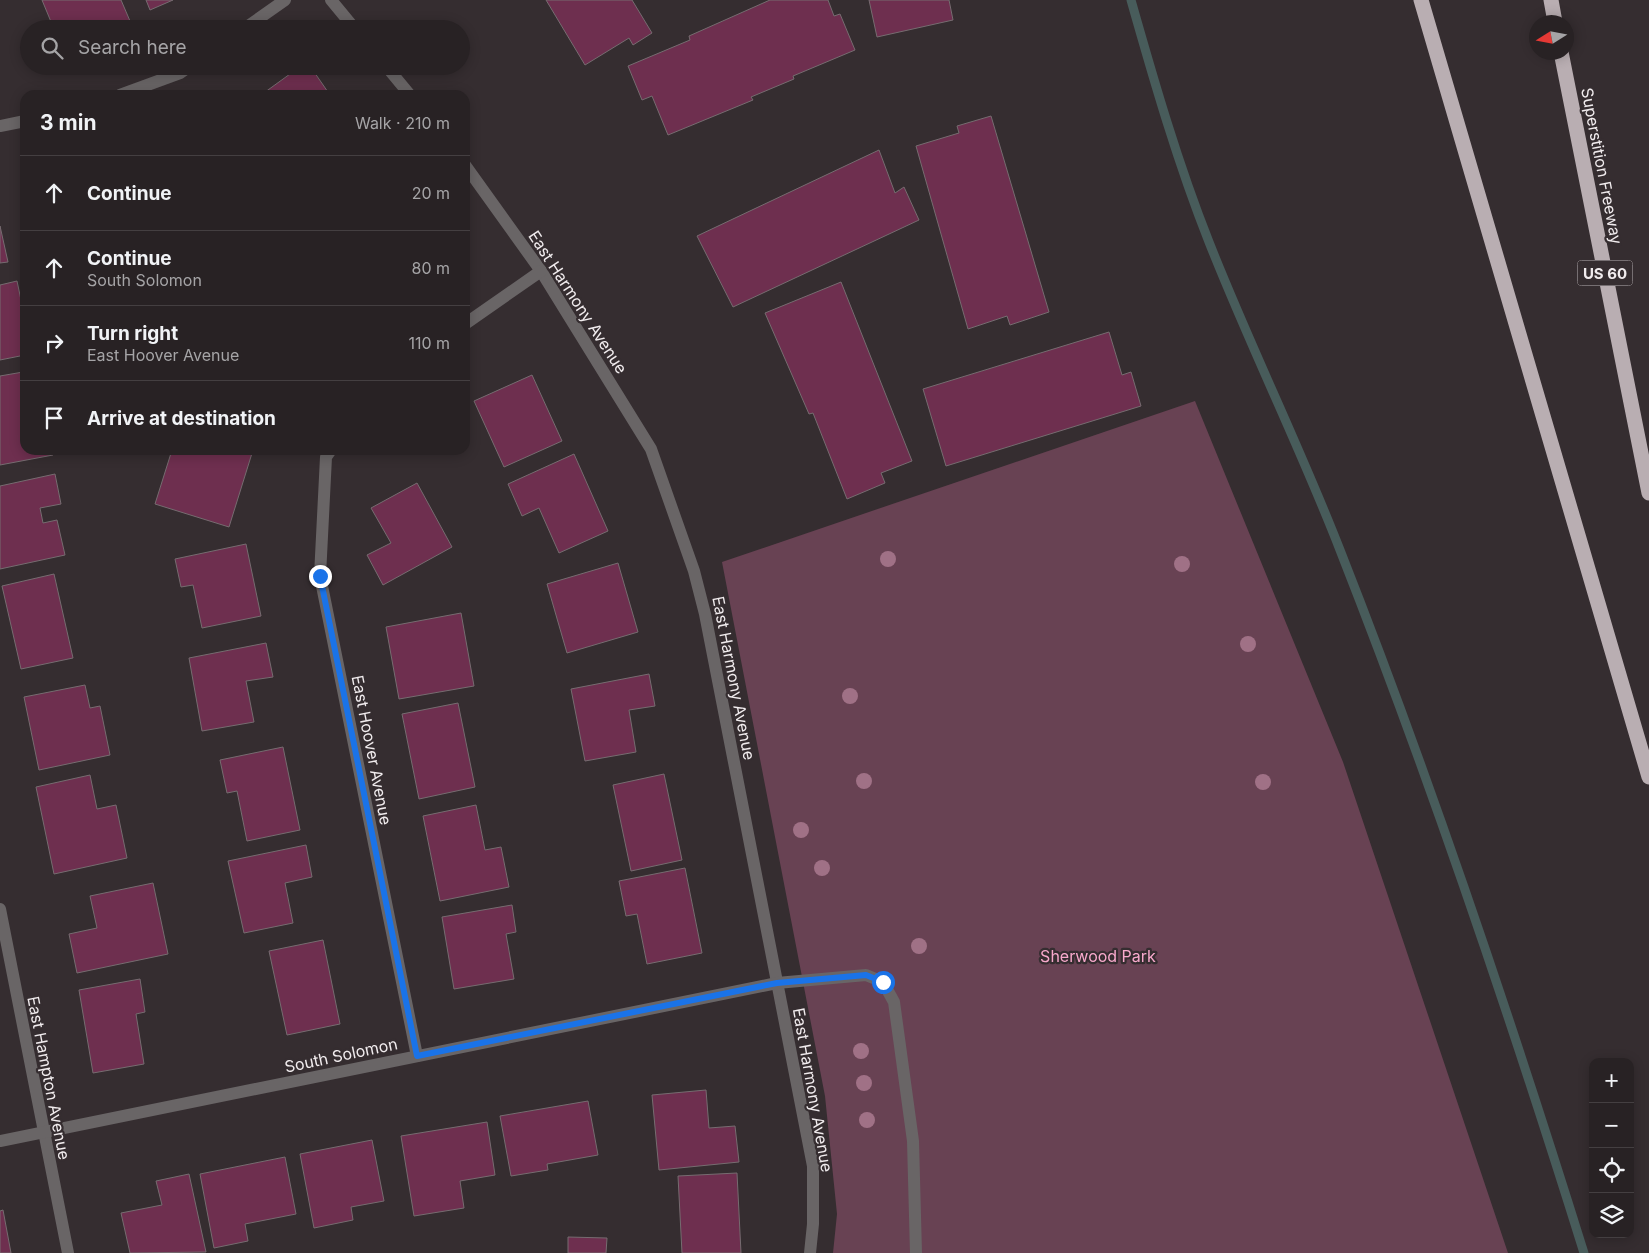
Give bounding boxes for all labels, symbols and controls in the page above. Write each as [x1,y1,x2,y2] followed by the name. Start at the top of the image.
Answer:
[1529,15,1574,60] north arrow
[20,20,470,75] search box
[38,34,66,62] icon: search
[78,36,187,59] text: Search here
[1577,86,1627,246] street label: Superstition Freeway
[40,110,96,135] text: 3 min
[355,113,450,133] text: Walk · 210 m
[40,179,68,207] icon: ahead
[87,182,172,205] text: Continue
[412,183,450,203] text: 20 m
[524,227,632,377] street label: East Harmony Avenue
[87,247,172,270] text: Continue
[40,254,68,282] icon: ahead
[411,258,450,278] text: 80 m
[1578,260,1632,286] road number: US 60
[87,270,202,290] text: South Solomon
[87,322,178,345] text: Turn right
[40,329,68,357] icon: right
[408,333,450,353] text: 110 m
[87,345,239,365] text: East Hoover Avenue
[40,404,68,432] icon: arrive
[87,407,276,430] text: Arrive at destination
[309,565,332,588] route end
[708,594,760,762] street label: East Harmony Avenue
[348,673,396,827] street label: East Hoover Avenue
[1040,946,1156,966] park label: Sherwood Park
[872,971,895,994] route start
[23,994,75,1162] street label: East Hampton Avenue
[789,1006,837,1174] street label: East Harmony Avenue
[283,1033,399,1077] street label: South Solomon
[1589,1058,1634,1238] map controls
[1589,1058,1634,1103] button: +
[1589,1103,1634,1148] button: −
[1589,1148,1634,1193] button: locate
[1589,1193,1634,1238] button: layers

